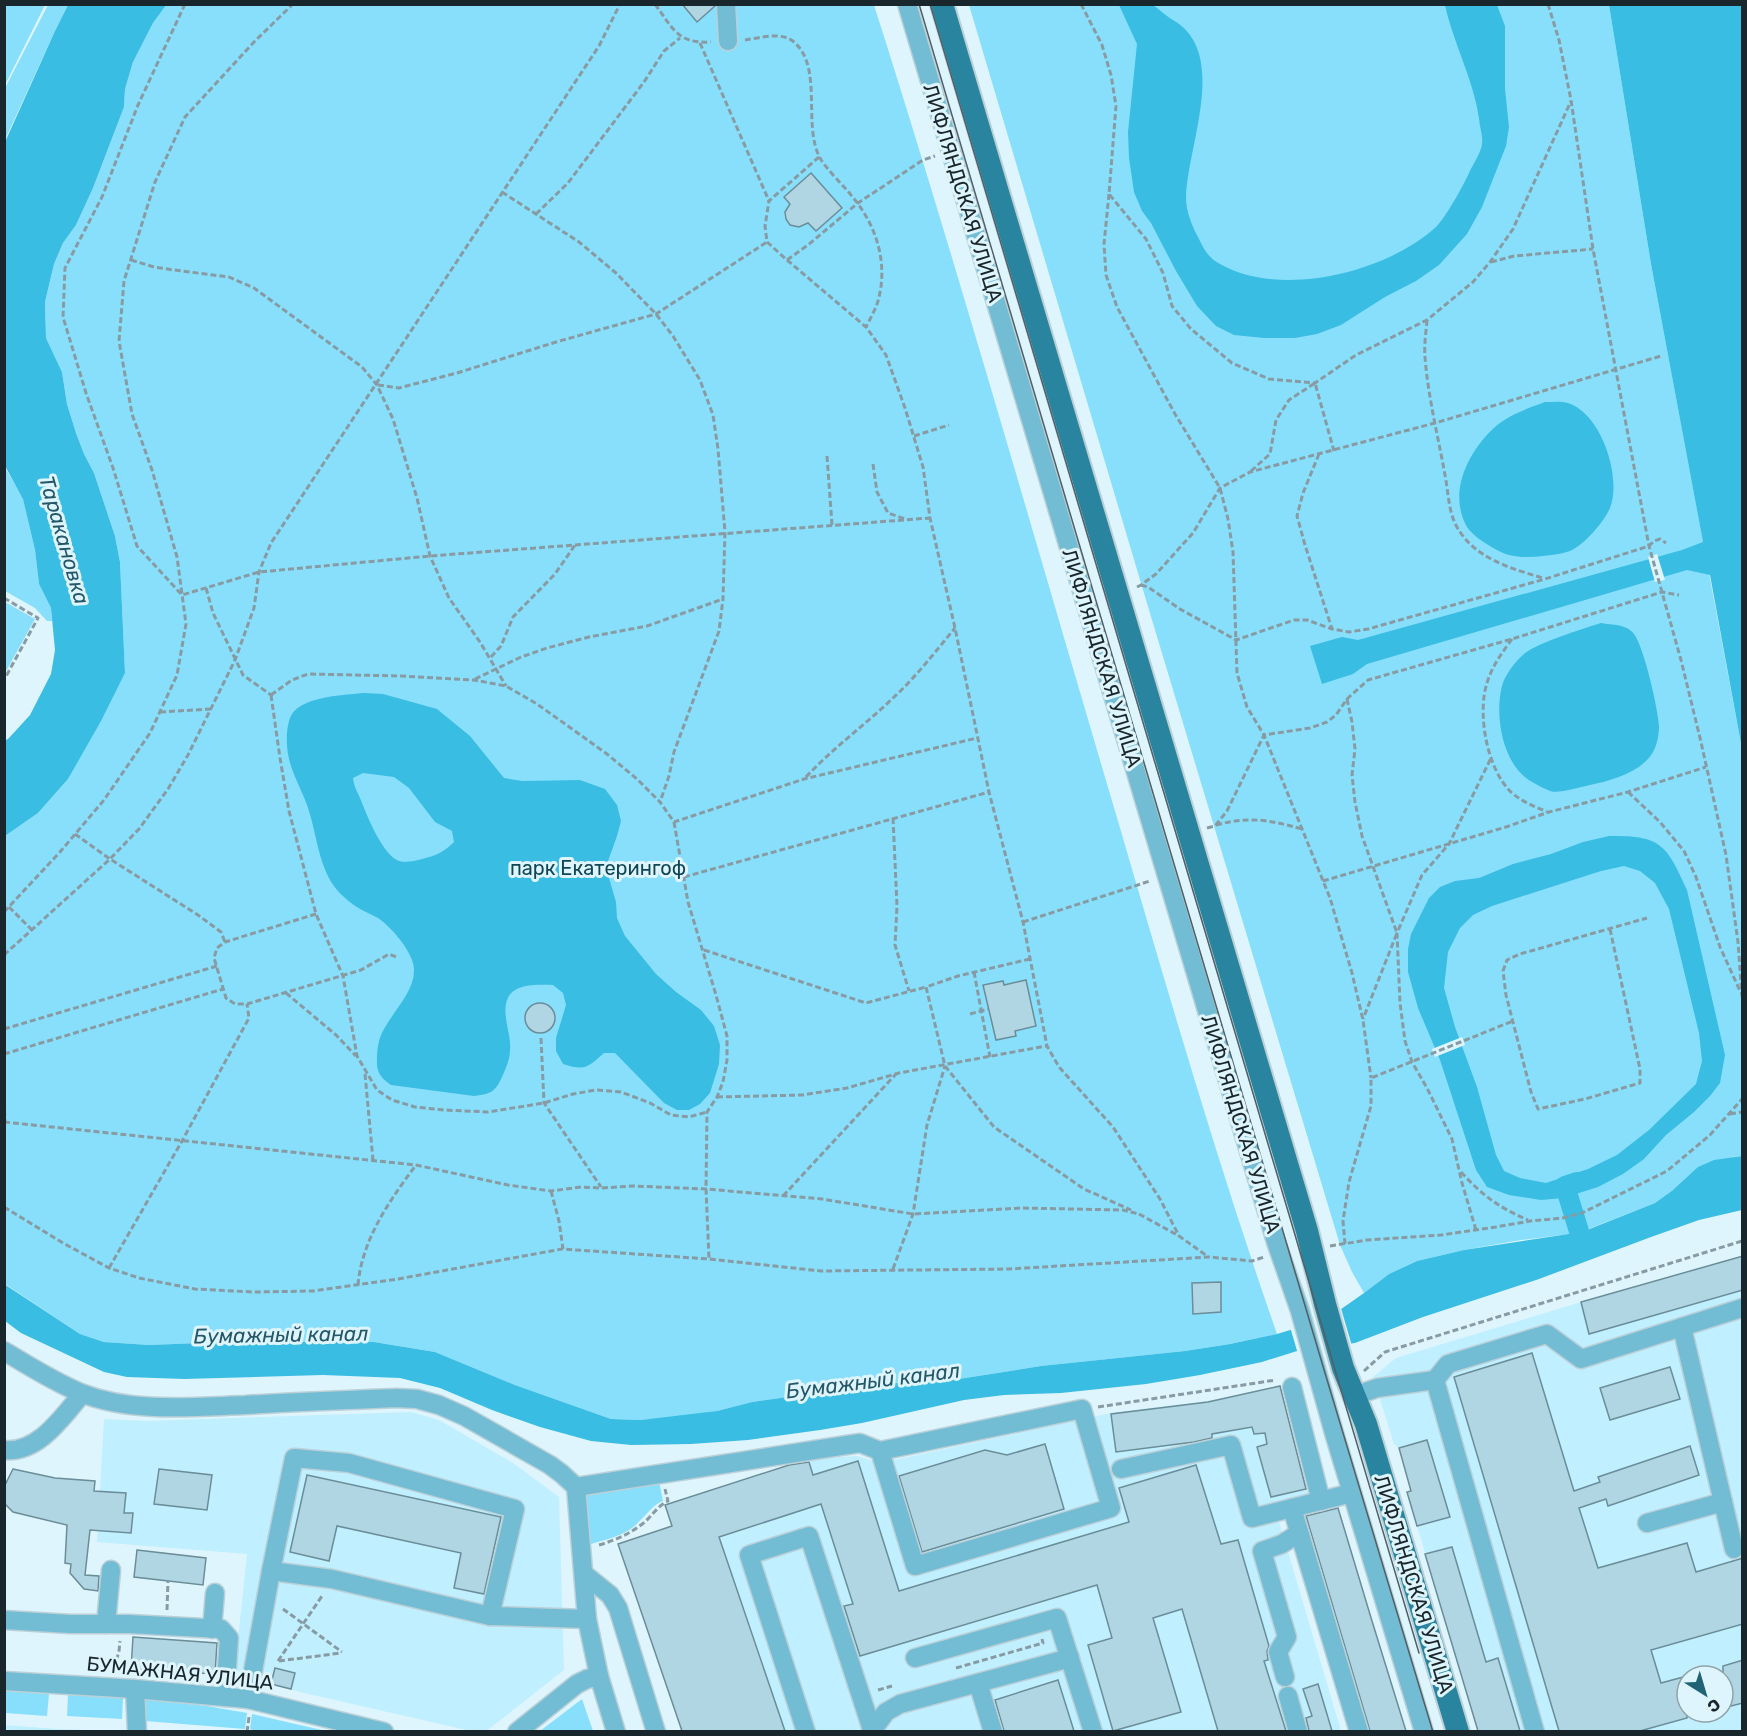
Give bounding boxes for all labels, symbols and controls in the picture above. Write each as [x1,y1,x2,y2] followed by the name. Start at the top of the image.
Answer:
[918,81,1008,305] street label: ЛИФЛЯНДСКАЯ УЛИЦА
[34,473,95,607] water label: Таракановка
[1057,546,1147,770] street label: ЛИФЛЯНДСКАЯ УЛИЦА
[510,856,686,880] park label: парк Екатерингоф
[1196,1012,1286,1236] street label: ЛИФЛЯНДСКАЯ УЛИЦА
[193,1320,369,1349] water label: Бумажный канал
[785,1357,961,1404] water label: Бумажный канал
[1369,1472,1459,1696] street label: ЛИФЛЯНДСКАЯ УЛИЦА
[85,1651,275,1695] street label: БУМАЖНАЯ УЛИЦА
[1675,1664,1735,1724] north arrow
[1704,1695,1724,1717] text: С

